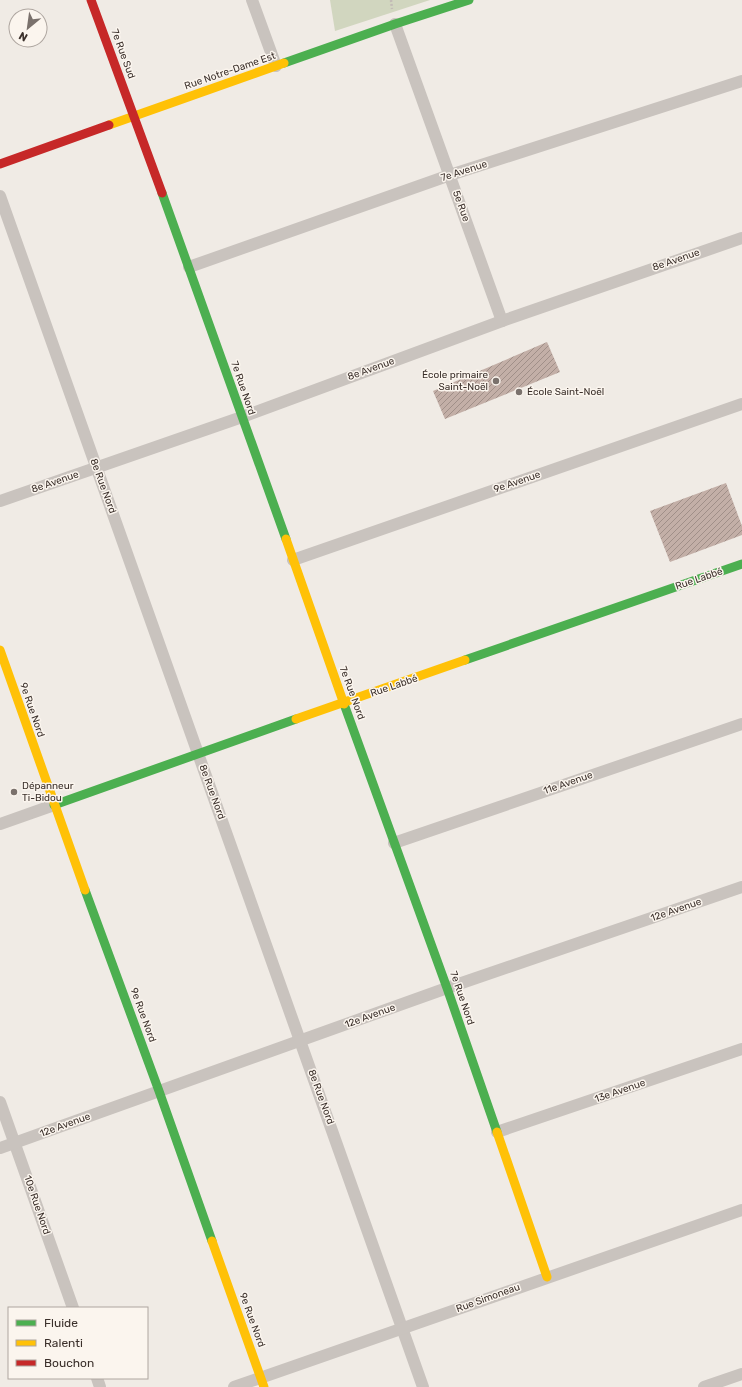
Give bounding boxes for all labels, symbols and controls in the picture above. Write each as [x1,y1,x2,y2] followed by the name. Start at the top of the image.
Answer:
[8,8,48,48] north arrow
[108,28,138,81] street label: 7e Rue Sud
[17,29,30,44] text: N
[183,50,277,92] street label: Rue Notre-Dame Est
[439,158,489,184] street label: 7e Avenue
[450,189,472,224] street label: 5e Rue
[651,246,702,274] street label: 8e Avenue
[346,355,397,383] street label: 8e Avenue
[228,360,258,417] street label: 7e Rue Nord
[422,369,488,393] place label: École primaire Saint-Noël
[491,376,501,386] marker: École primaire Saint-Noël
[527,386,604,398] place label: École Saint-Noël
[514,387,524,397] marker: École Saint-Noël
[88,457,118,515] street label: 8e Rue Nord
[30,468,81,496] street label: 8e Avenue
[492,468,542,496] street label: 9e Avenue
[674,565,725,593] street label: Rue Labbé
[337,665,367,721] street label: 7e Rue Nord
[369,672,420,700] street label: Rue Labbé
[17,681,47,739] street label: 9e Rue Nord
[197,763,227,821] street label: 8e Rue Nord
[542,769,595,797] street label: 11e Avenue
[22,780,74,804] place label: Dépanneur Ti-Bidou
[9,787,19,797] marker: Dépanneur Ti-Bidou
[649,896,703,924] street label: 12e Avenue
[447,970,477,1027] street label: 7e Rue Nord
[128,986,158,1044] street label: 9e Rue Nord
[343,1001,397,1031] street label: 12e Avenue
[306,1068,336,1126] street label: 8e Rue Nord
[593,1077,647,1105] street label: 13e Avenue
[38,1110,92,1140] street label: 12e Avenue
[21,1174,53,1236] street label: 10e Rue Nord
[454,1281,522,1315] street label: Rue Simoneau
[237,1291,267,1349] street label: 9e Rue Nord
[8,1307,148,1379] legend
[44,1316,78,1330] text: Fluide
[44,1336,83,1350] text: Ralenti
[44,1356,94,1370] text: Bouchon

